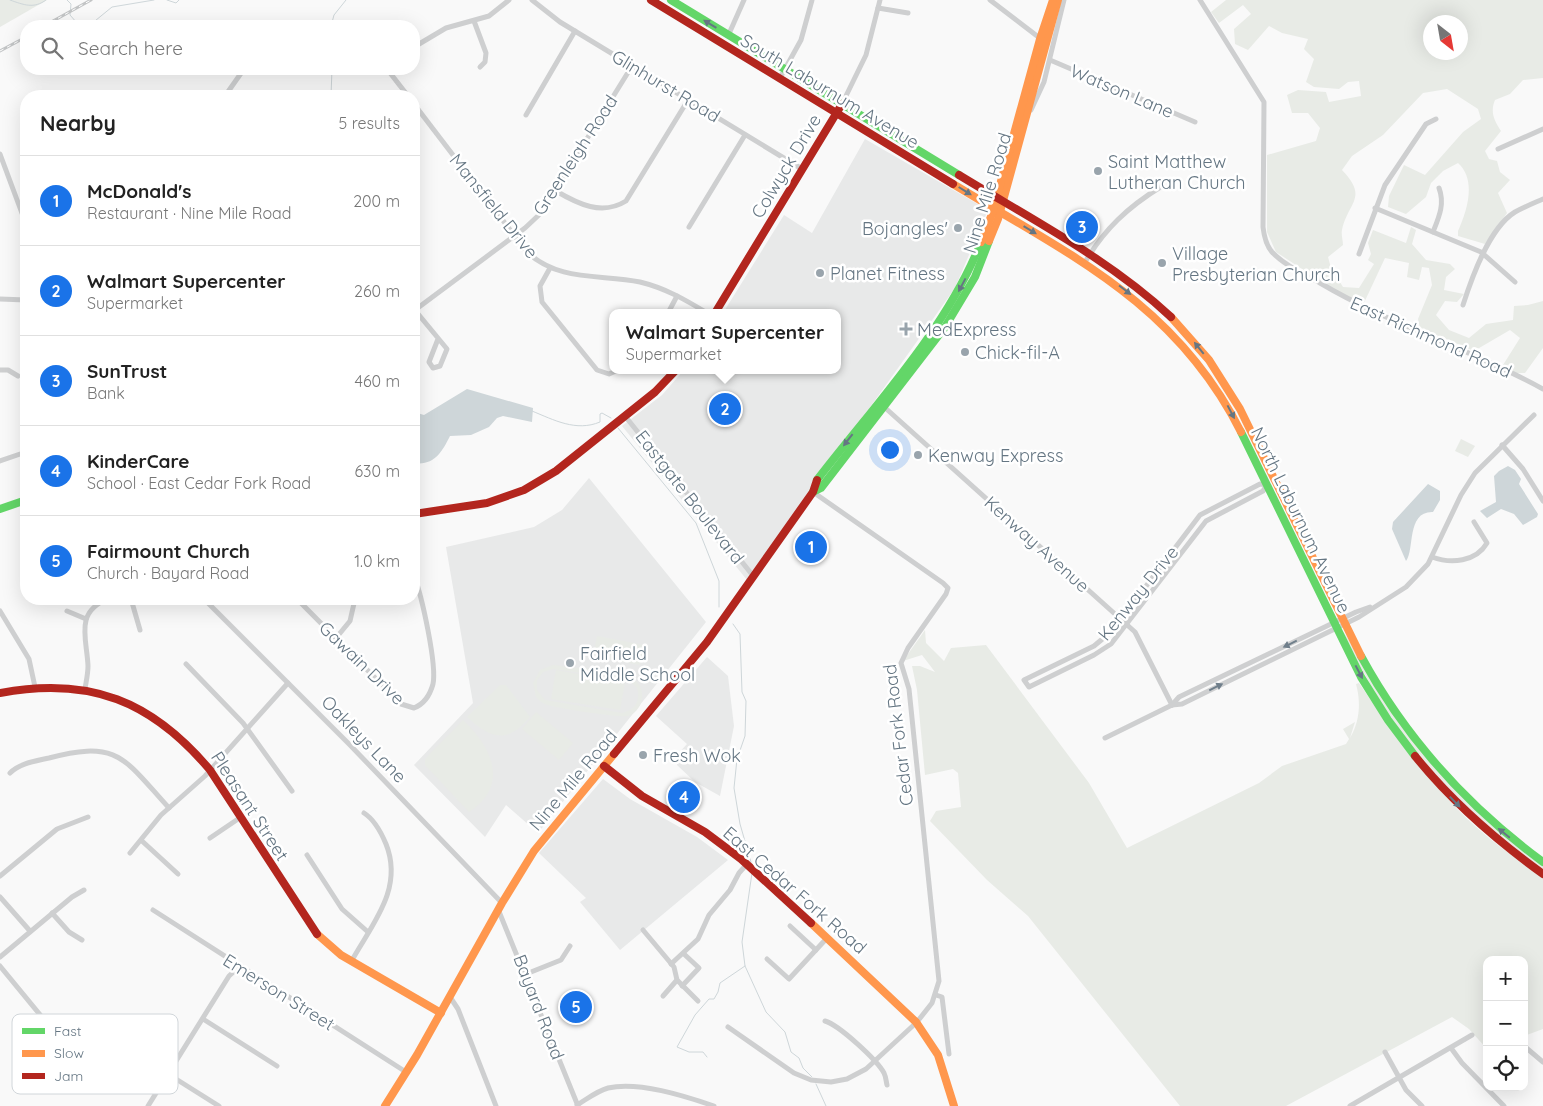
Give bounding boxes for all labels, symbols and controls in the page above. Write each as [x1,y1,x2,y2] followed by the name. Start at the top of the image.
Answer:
[1423,15,1468,60] north arrow
[704,19,717,28] one-way arrow
[20,20,420,75] search box
[736,28,924,154] street label: South Laburnum Avenue
[38,34,66,62] icon: search
[78,36,183,60] text: Search here
[608,45,724,127] street label: Glinhurst Road
[1067,59,1177,123] street label: Watson Lane
[528,91,622,219] street label: Greenleigh Road
[40,110,116,136] text: Nearby
[746,110,826,222] street label: Colwyck Drive
[339,113,400,133] text: 5 results
[958,130,1016,256] street label: Nine Mile Road
[445,149,543,263] street label: Mansfield Drive
[1108,150,1246,194] place label: Saint Matthew Lutheran Church
[1092,165,1104,177] marker: Saint Matthew Lutheran Church
[87,179,191,203] text: McDonald's
[959,186,972,196] one-way arrow
[53,191,59,211] text: 1
[353,191,400,211] text: 200 m
[87,203,291,223] text: Restaurant · Nine Mile Road
[1066,208,1098,246] pin: 3
[862,217,948,240] place label: Bojangles'
[952,222,964,234] marker: Bojangles'
[1024,226,1037,235] one-way arrow
[1172,242,1341,286] place label: Village Presbyterian Church
[1156,257,1168,269] marker: Village Presbyterian Church
[830,262,945,285] place label: Planet Fitness
[814,267,826,279] marker: Planet Fitness
[87,269,286,293] text: Walmart Supercenter
[958,278,966,293] one-way arrow
[51,281,61,301] text: 2
[354,281,400,301] text: 260 m
[1118,285,1131,296] one-way arrow
[1347,291,1515,383] street label: East Richmond Road
[87,293,183,313] text: Supermarket
[609,309,841,374] popup
[917,318,1016,341] place label: MedExpress
[626,320,824,344] text: Walmart Supercenter
[899,322,913,336] marker: MedExpress
[975,341,1060,364] place label: Chick-fil-A
[1194,342,1205,355] one-way arrow
[626,344,722,364] text: Supermarket
[959,346,971,358] marker: Chick-fil-A
[87,359,167,383] text: SunTrust
[52,371,60,391] text: 3
[354,371,400,391] text: 460 m
[87,383,125,403] text: Bank
[709,390,741,428] pin: 2
[1226,405,1235,419] one-way arrow
[1246,423,1356,617] street label: North Laburnum Avenue
[631,426,749,568] street label: Eastgate Boulevard
[842,433,853,446] one-way arrow
[877,437,903,463] your location
[928,444,1063,467] place label: Kenway Express
[87,449,190,473] text: KinderCare
[912,449,924,461] marker: Kenway Express
[51,461,61,481] text: 4
[355,461,400,481] text: 630 m
[87,473,311,493] text: School · East Cedar Fork Road
[980,491,1094,597] street label: Kenway Avenue
[795,528,827,566] pin: 1
[87,539,250,563] text: Fairmount Church
[1093,541,1183,645] street label: Kenway Drive
[51,551,61,571] text: 5
[354,551,400,571] text: 1.0 km
[87,563,249,583] text: Church · Bayard Road
[314,616,410,710] street label: Gawain Drive
[1283,640,1297,648] one-way arrow
[580,642,695,686] place label: Fairfield Middle School
[564,657,576,669] marker: Fairfield Middle School
[878,663,918,807] street label: Cedar Fork Road
[1354,665,1363,679] one-way arrow
[1209,683,1224,692] one-way arrow
[317,690,411,788] street label: Oakleys Lane
[524,725,622,835] street label: Nine Mile Road
[653,744,741,767] place label: Fresh Wok
[206,747,294,865] street label: Pleasant Street
[637,749,649,761] marker: Fresh Wok
[668,778,700,816] pin: 4
[1449,795,1461,807] one-way arrow
[718,821,872,959] street label: East Cedar Fork Road
[1498,827,1511,838] one-way arrow
[219,948,339,1036] street label: Emerson Street
[508,951,570,1063] street label: Bayard Road
[1483,956,1528,1091] map controls
[1483,956,1528,1001] button: +
[560,988,592,1026] pin: 5
[1483,1001,1528,1046] button: −
[12,1014,178,1094] legend
[54,1022,82,1040] text: Fast
[54,1044,84,1062] text: Slow
[1483,1046,1528,1091] button: locate
[54,1067,83,1085] text: Jam

